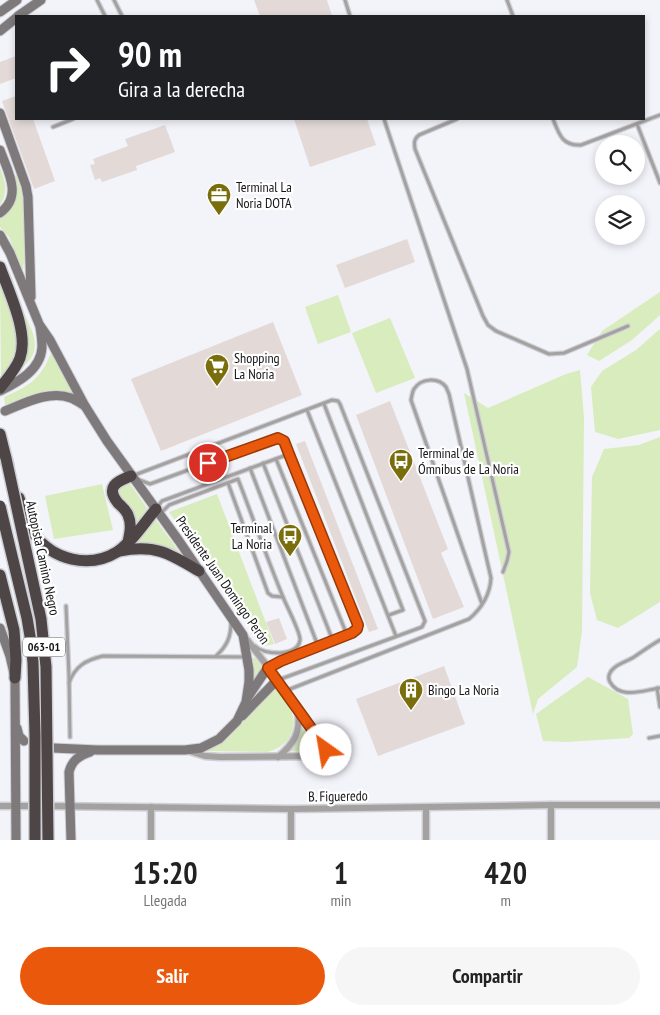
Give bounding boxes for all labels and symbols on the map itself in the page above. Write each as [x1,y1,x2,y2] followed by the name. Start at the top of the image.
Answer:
[236,178,292,212] place label: Terminal La Noria DOTA
[206,182,232,216] office icon: Terminal La Noria DOTA
[234,349,280,383] place label: Shopping La Noria
[204,353,230,387] supermarket icon: Shopping La Noria
[187,442,229,484] pin
[418,444,519,478] place label: Terminal de Ómnibus de La Noria
[388,448,414,482] bus stop icon: Terminal de Ómnibus de La Noria
[22,499,64,617] street label: Autopista Camino Negro
[172,512,274,648] street label: Presidente Juan Domingo Perón
[230,519,273,553] place label: Terminal La Noria
[277,523,303,557] bus stop icon: Terminal La Noria
[23,638,65,656] road number: 063-01
[398,677,424,711] building icon: Bingo La Noria
[428,681,499,699] place label: Bingo La Noria
[299,723,351,775] position arrow
[308,786,368,806] street label: B. Figueredo

